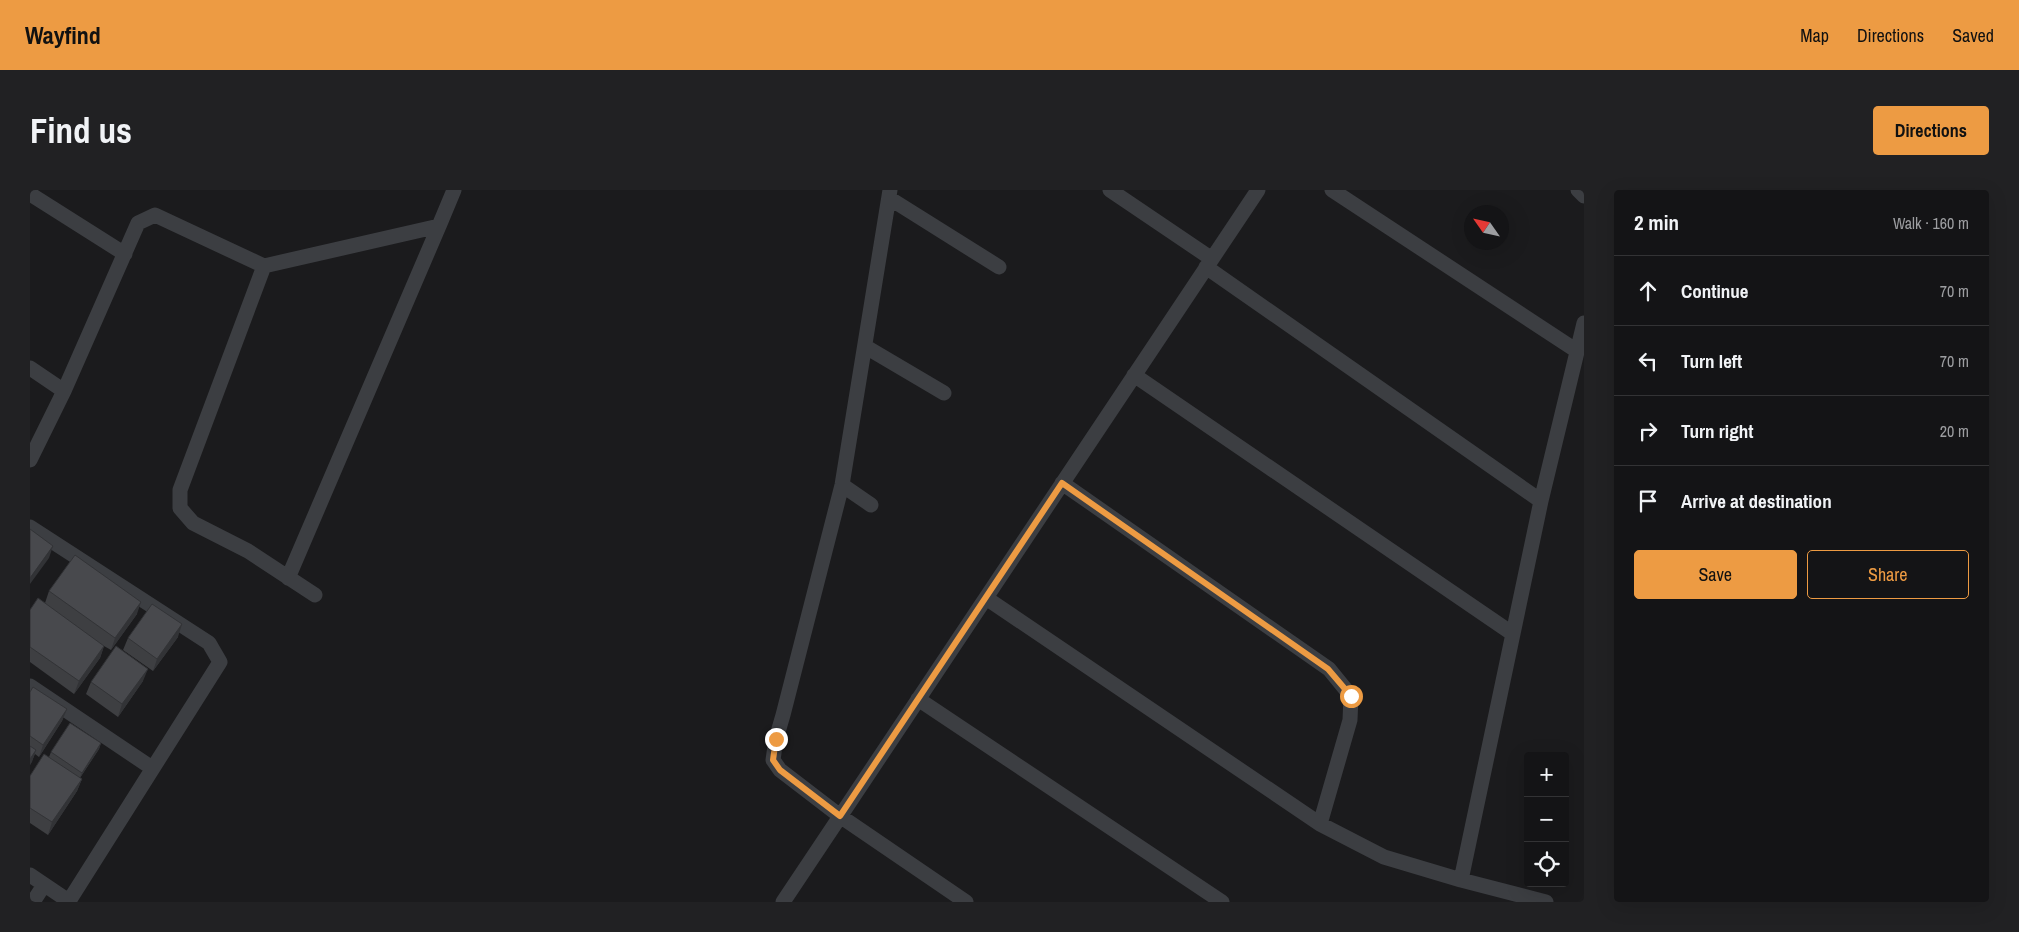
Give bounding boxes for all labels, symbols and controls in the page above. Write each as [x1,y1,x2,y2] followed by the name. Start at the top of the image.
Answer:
[25,19,101,51] text: Wayfind
[1800,23,1829,48] text: Map
[1857,23,1924,48] text: Directions
[1952,23,1994,48] text: Saved
[1873,106,1989,155] button: Directions
[30,107,132,154] text: Find us
[1464,205,1509,250] north arrow
[1634,208,1679,237] text: 2 min
[1893,212,1969,234] text: Walk · 160 m
[1634,277,1662,305] icon: ahead
[1681,278,1749,304] text: Continue
[1940,280,1969,302] text: 70 m
[1634,347,1662,375] icon: left
[1681,348,1742,374] text: Turn left
[1940,350,1969,372] text: 70 m
[1634,417,1662,445] icon: right
[1681,418,1753,444] text: Turn right
[1940,420,1969,442] text: 20 m
[1634,487,1662,515] icon: arrive
[1681,488,1832,514] text: Arrive at destination
[1634,550,1797,599] button: Save
[1807,550,1969,599] button: Share
[1340,685,1363,708] route start
[765,728,788,751] route end
[1524,752,1569,887] map controls
[1524,752,1569,797] button: +
[1524,797,1569,842] button: −
[1524,842,1569,887] button: locate

